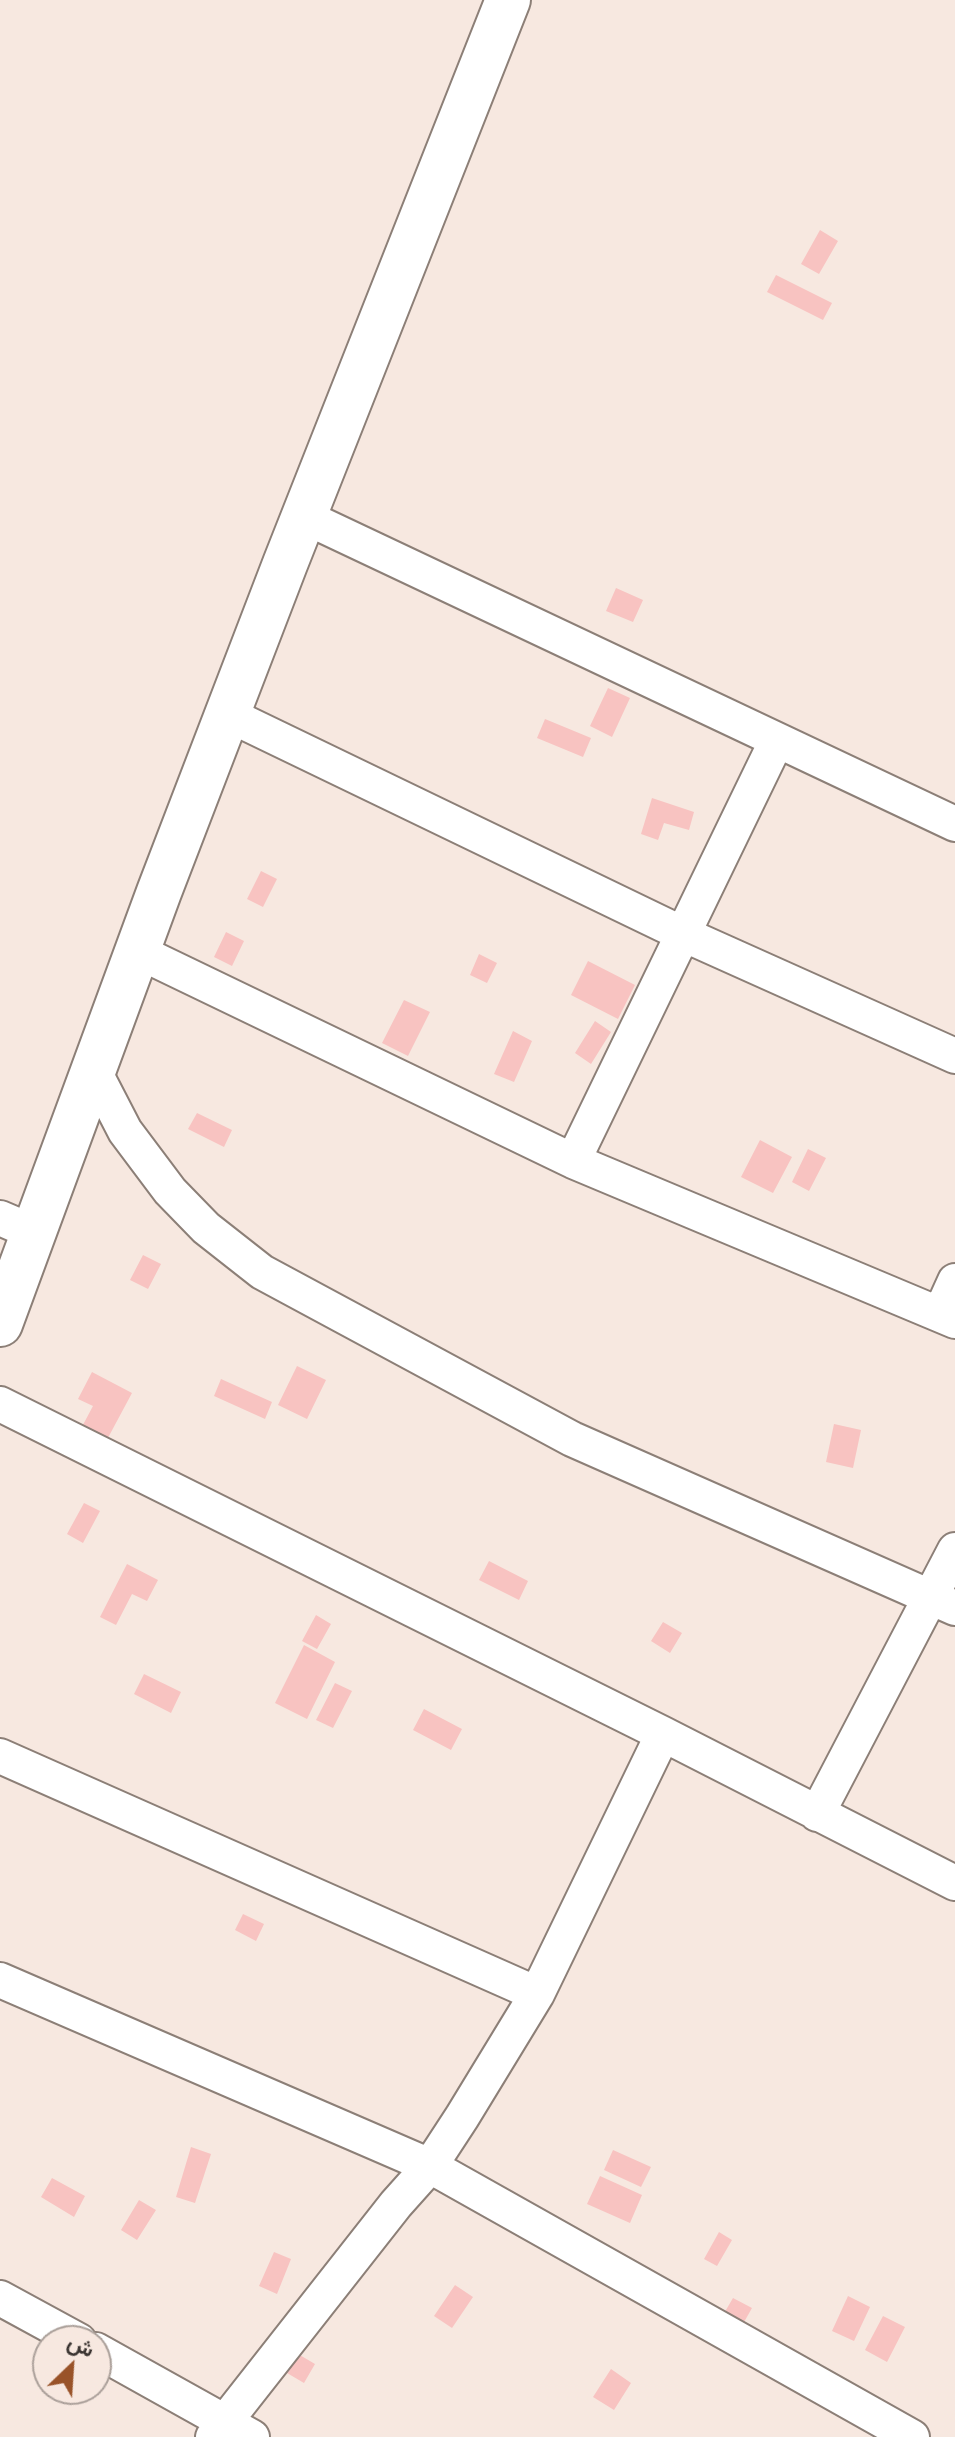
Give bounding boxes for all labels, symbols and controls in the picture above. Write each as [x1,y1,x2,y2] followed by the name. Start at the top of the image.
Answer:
[32,2325,112,2405] north arrow
[63,2327,99,2363] text: ش

